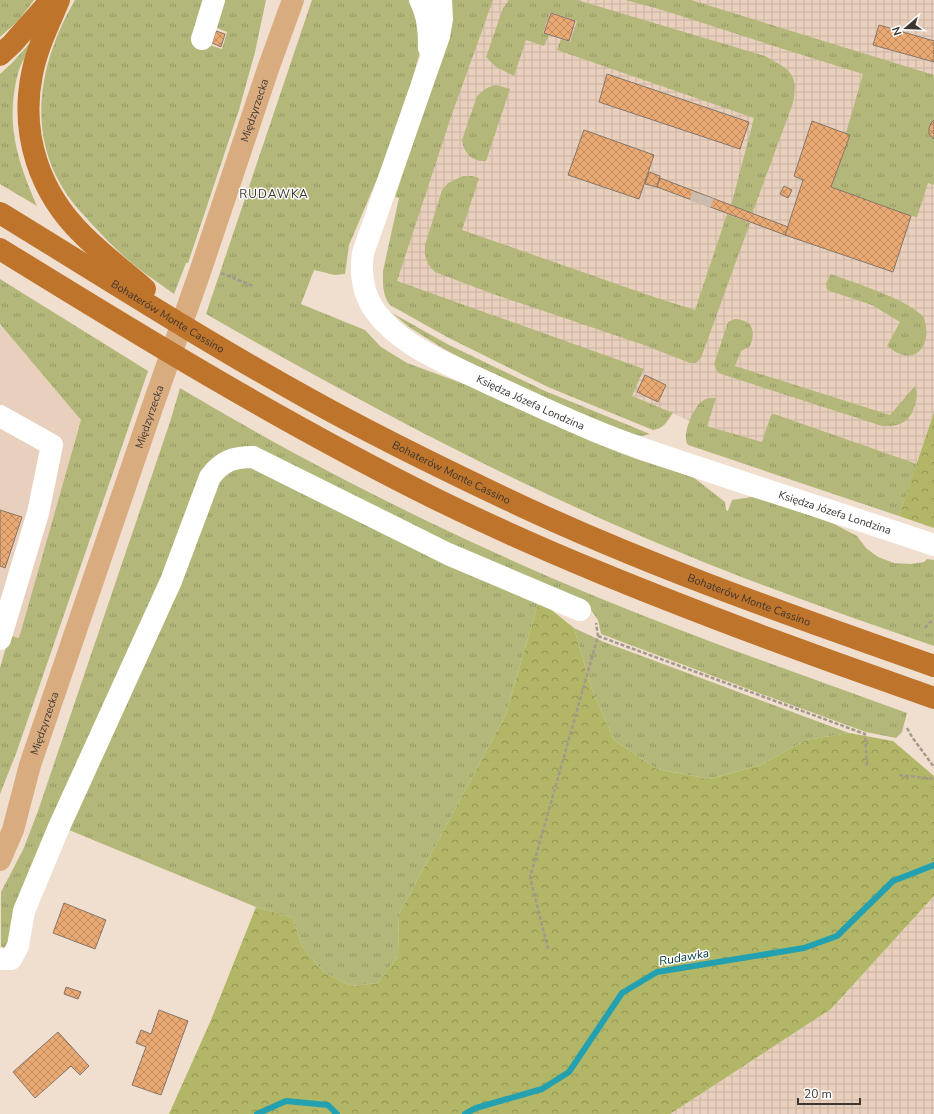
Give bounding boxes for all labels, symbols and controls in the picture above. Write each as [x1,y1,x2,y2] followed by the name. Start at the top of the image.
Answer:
[886,8,926,48] north arrow
[889,25,905,37] text: N
[237,76,272,144] street label: Międzyrzecka
[239,186,309,202] district label: RUDAWKA
[108,276,227,356] street label: Bohaterów Monte Cassino
[474,371,587,433] street label: Księdza Józefa Londzina
[131,383,167,450] street label: Międzyrzecka
[390,437,513,508] street label: Bohaterów Monte Cassino
[777,487,893,538] street label: Księdza Józefa Londzina
[686,570,813,629] street label: Bohaterów Monte Cassino
[26,689,62,757] street label: Międzyrzecka
[658,945,710,969] water label: Rudawka
[798,1080,860,1106] scale bar
[804,1086,832,1102] text: 20 m

